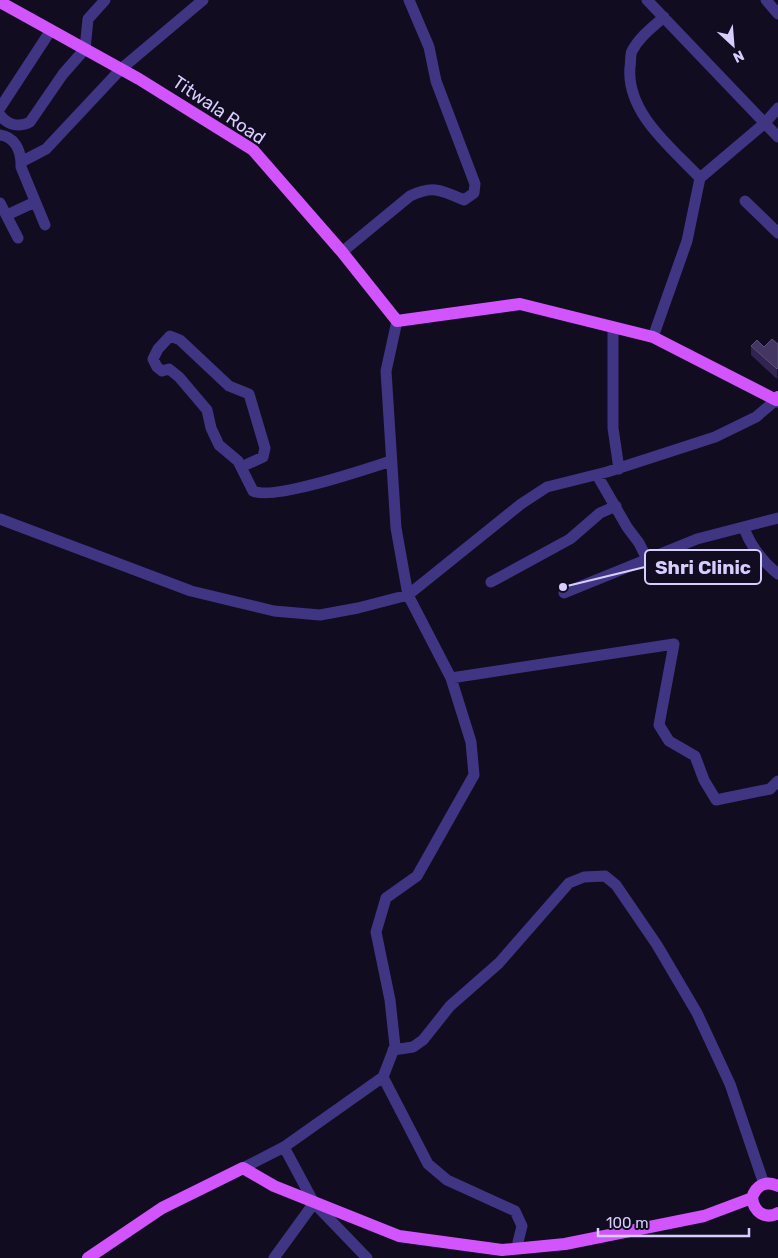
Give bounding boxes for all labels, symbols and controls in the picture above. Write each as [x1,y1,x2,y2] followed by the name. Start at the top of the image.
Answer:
[708,20,758,70] north arrow
[730,46,747,66] text: N
[168,71,270,149] street label: Titwala Road
[645,550,761,584] callout: Shri Clinic
[655,556,751,579] text: Shri Clinic
[598,1206,749,1238] scale bar
[606,1214,648,1232] text: 100 m

